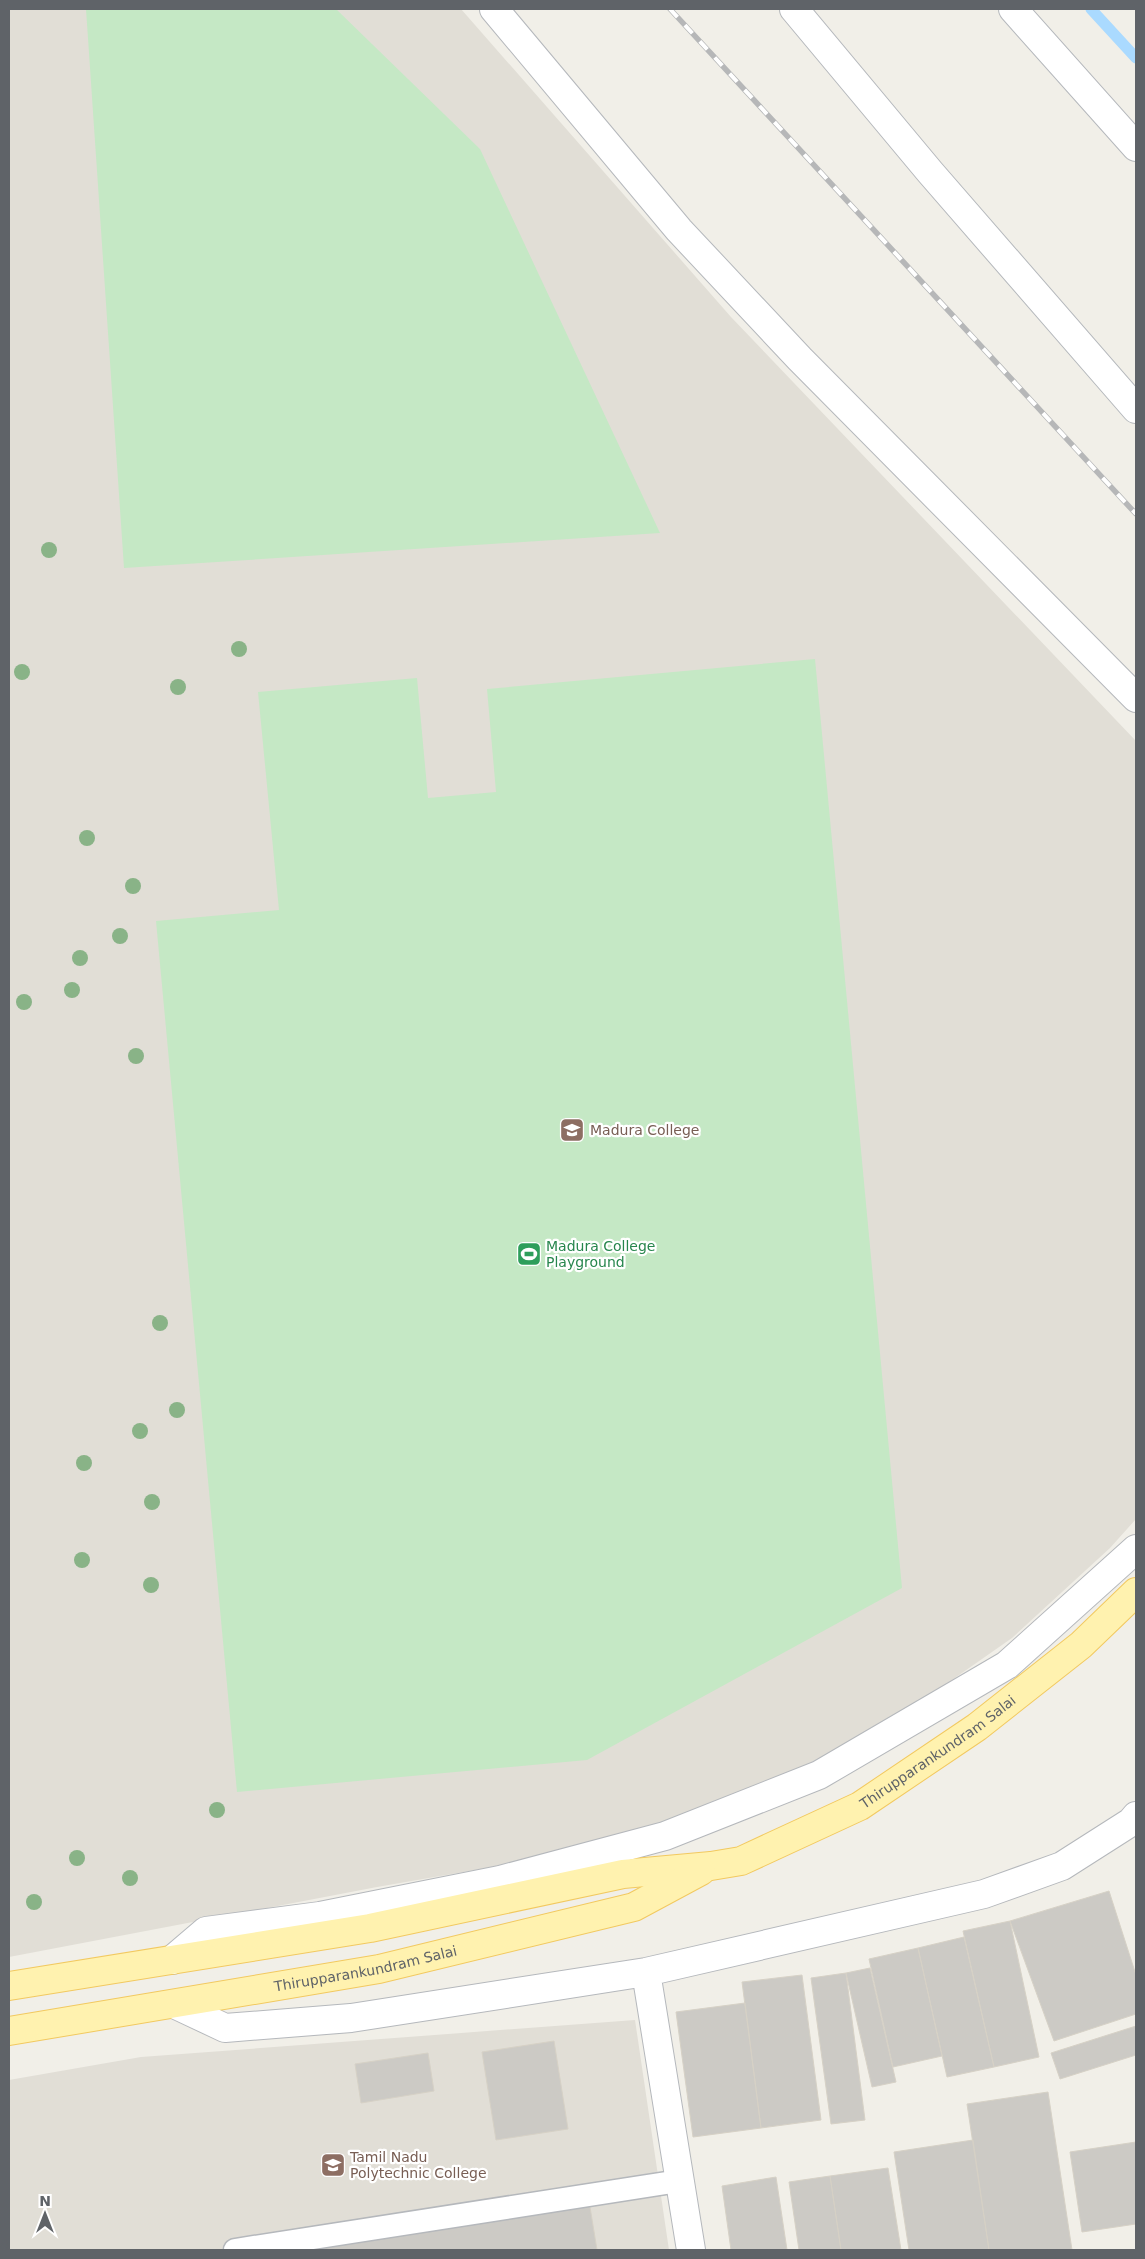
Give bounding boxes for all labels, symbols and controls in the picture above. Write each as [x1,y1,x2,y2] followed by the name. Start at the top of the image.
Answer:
[559,1117,585,1143] school or university icon: Madura College
[590,1122,699,1138] place label: Madura College
[546,1238,655,1270] place label: Madura College Playground
[516,1241,542,1267] sports icon: Madura College Playground
[856,1692,1019,1812] street label: Thirupparankundram Salai
[272,1942,459,1995] street label: Thirupparankundram Salai
[349,2149,487,2181] place label: Tamil Nadu Polytechnic College
[320,2152,346,2178] school or university icon: Tamil Nadu Polytechnic College
[20,2189,70,2239] north arrow
[39,2193,51,2209] text: N

